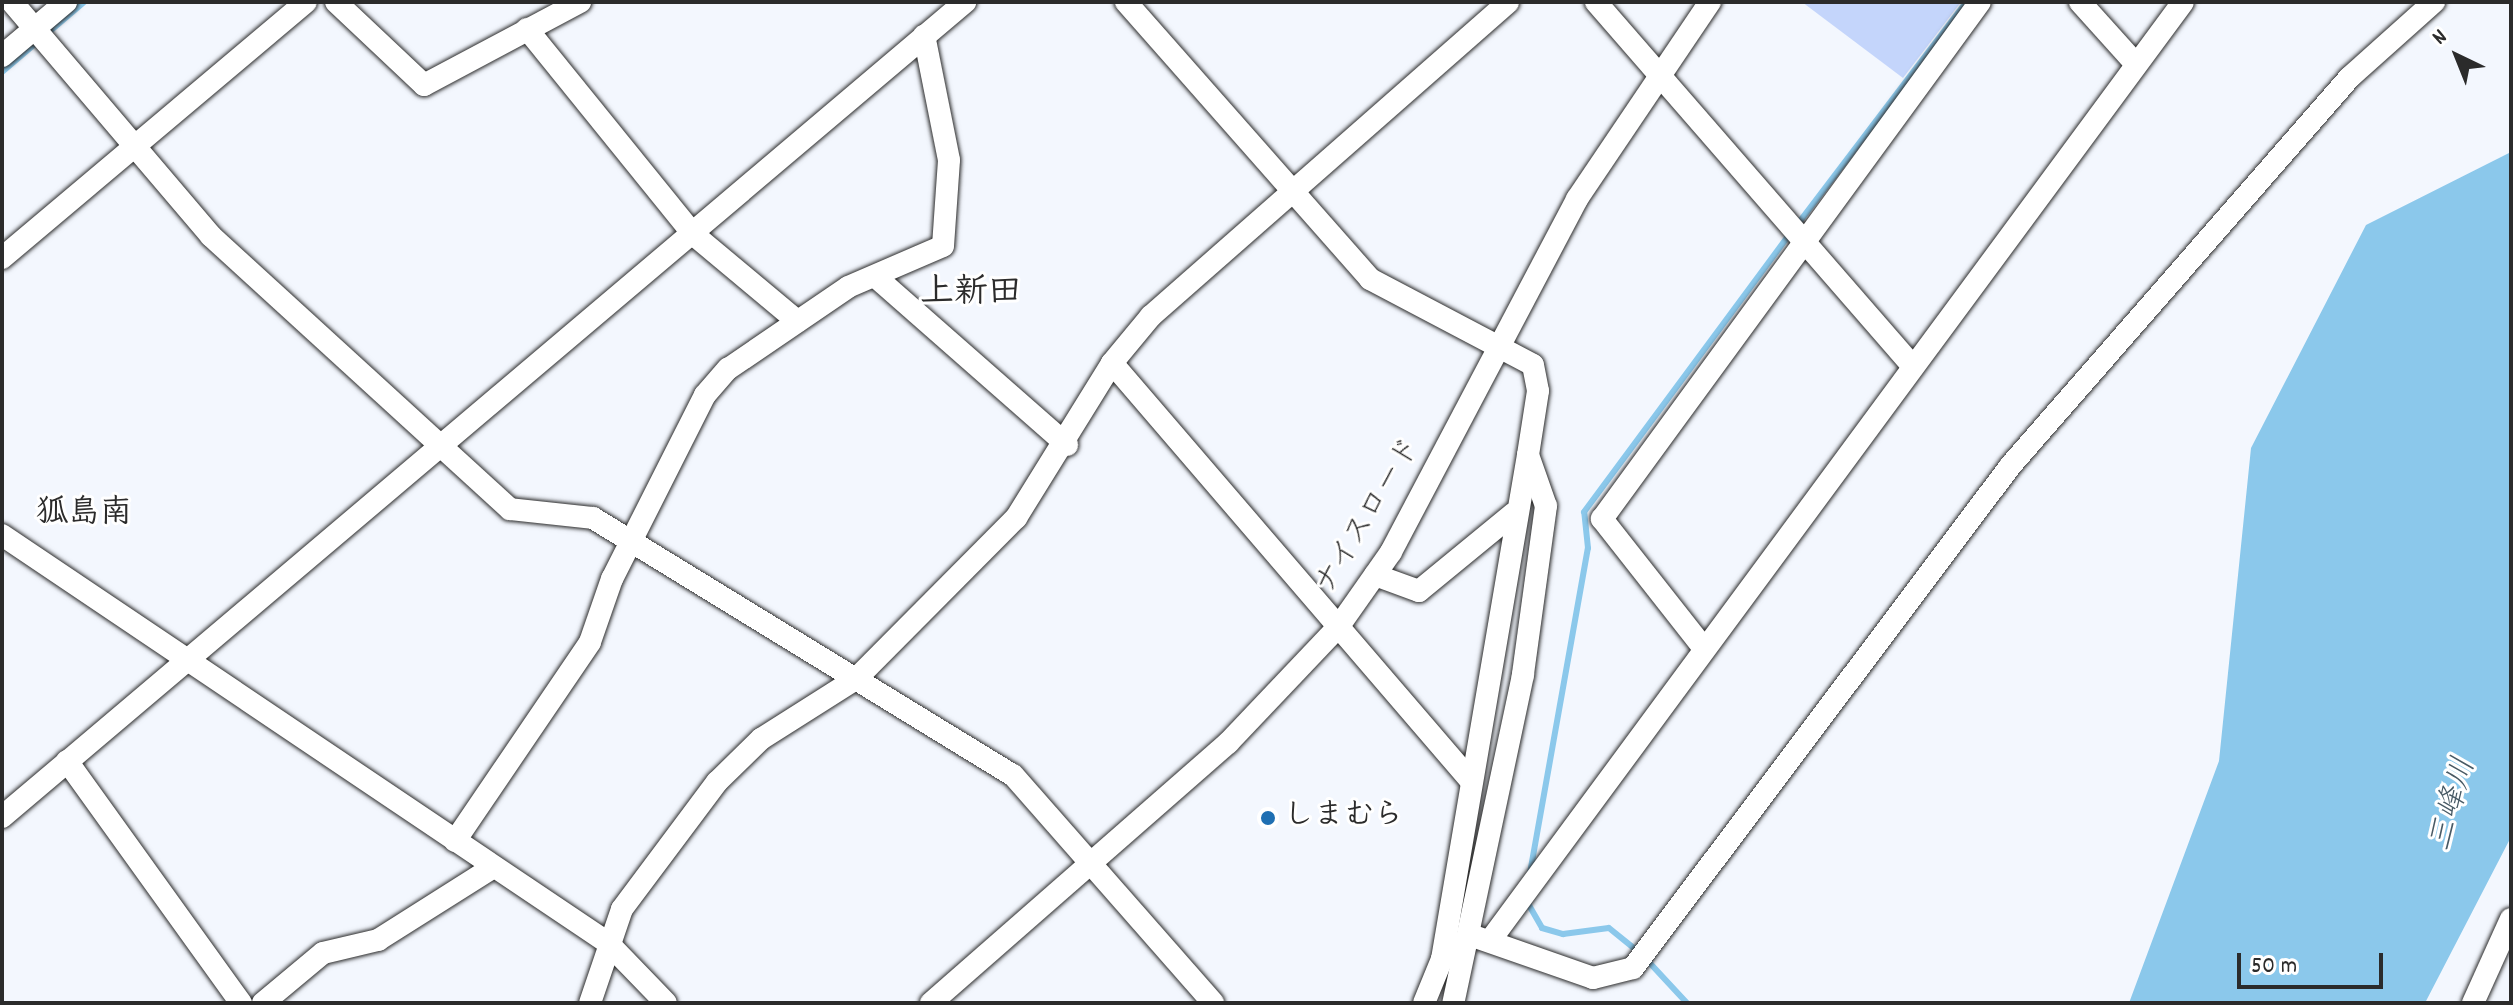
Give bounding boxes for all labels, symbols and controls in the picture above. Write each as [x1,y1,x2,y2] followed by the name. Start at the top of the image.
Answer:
[2417,16,2497,96] north arrow
[2426,23,2455,53] text: N
[920,275,1022,315] district label: 上新田
[1308,431,1432,603] street label: ナイスロード
[36,496,132,534] district label: 狐島南
[2423,754,2487,856] water label: 三峰川
[1284,800,1404,836] place label: しまむら
[1259,809,1277,827] marker: しまむら
[2241,937,2387,987] scale bar
[2251,950,2297,984] text: 50 m

